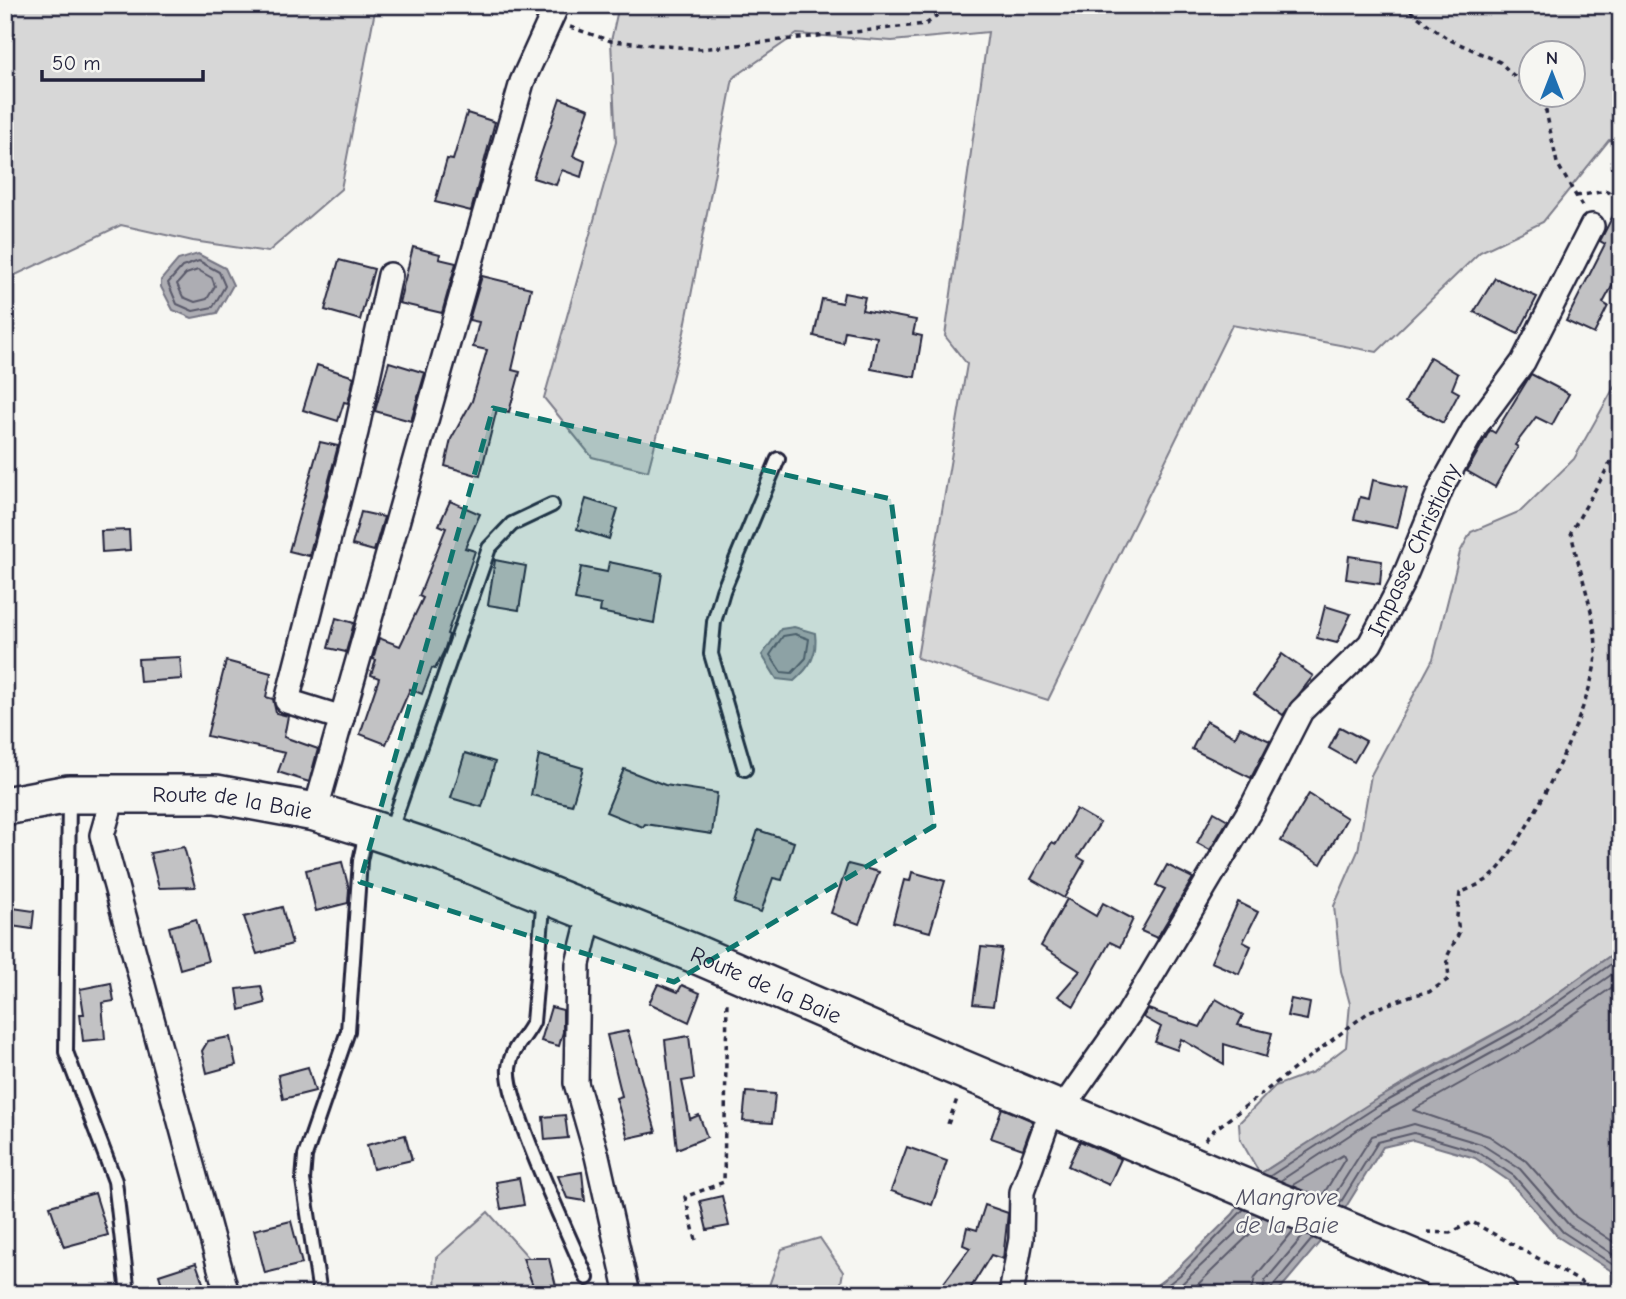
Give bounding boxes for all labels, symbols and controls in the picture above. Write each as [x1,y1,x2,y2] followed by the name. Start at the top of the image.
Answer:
[42,38,203,82] scale bar
[1518,38,1588,108] north arrow
[1546,47,1558,69] text: N
[52,51,101,75] text: 50 m
[1362,459,1466,641] street label: Impasse Christiany
[152,780,314,825] street label: Route de la Baie
[687,940,846,1029] street label: Route de la Baie
[1235,1183,1339,1239] water label: Mangrove de la Baie

